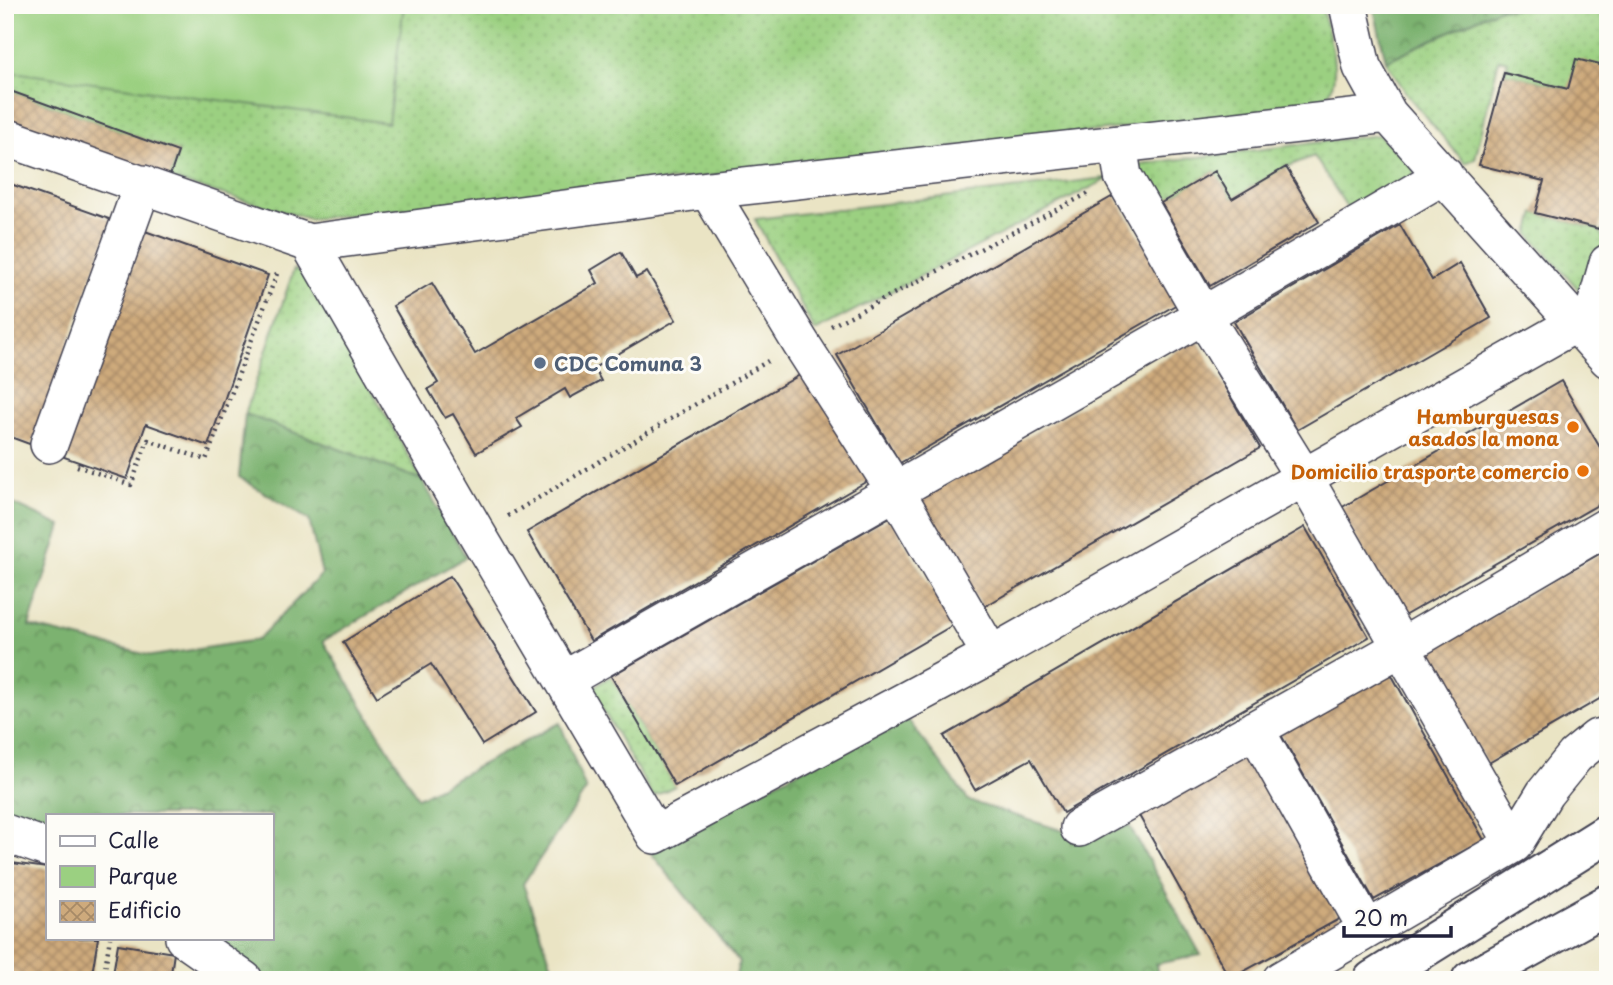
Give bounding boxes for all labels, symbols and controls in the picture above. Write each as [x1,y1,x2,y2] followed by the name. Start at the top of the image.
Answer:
[554,349,702,377] place label: CDC Comuna 3
[532,355,548,371] marker: CDC Comuna 3
[1408,402,1559,452] place label: Hamburguesas asados la mona
[1565,419,1581,435] marker: Hamburguesas asados la mona
[1291,457,1569,485] place label: Domicilio trasporte comercio
[1575,463,1591,479] marker: Domicilio trasporte comercio
[46,814,273,940] legend
[108,823,159,855] text: Calle
[108,859,178,891] text: Parque
[108,893,181,925] text: Edificio
[1344,894,1450,938] scale bar
[1354,901,1408,933] text: 20 m

